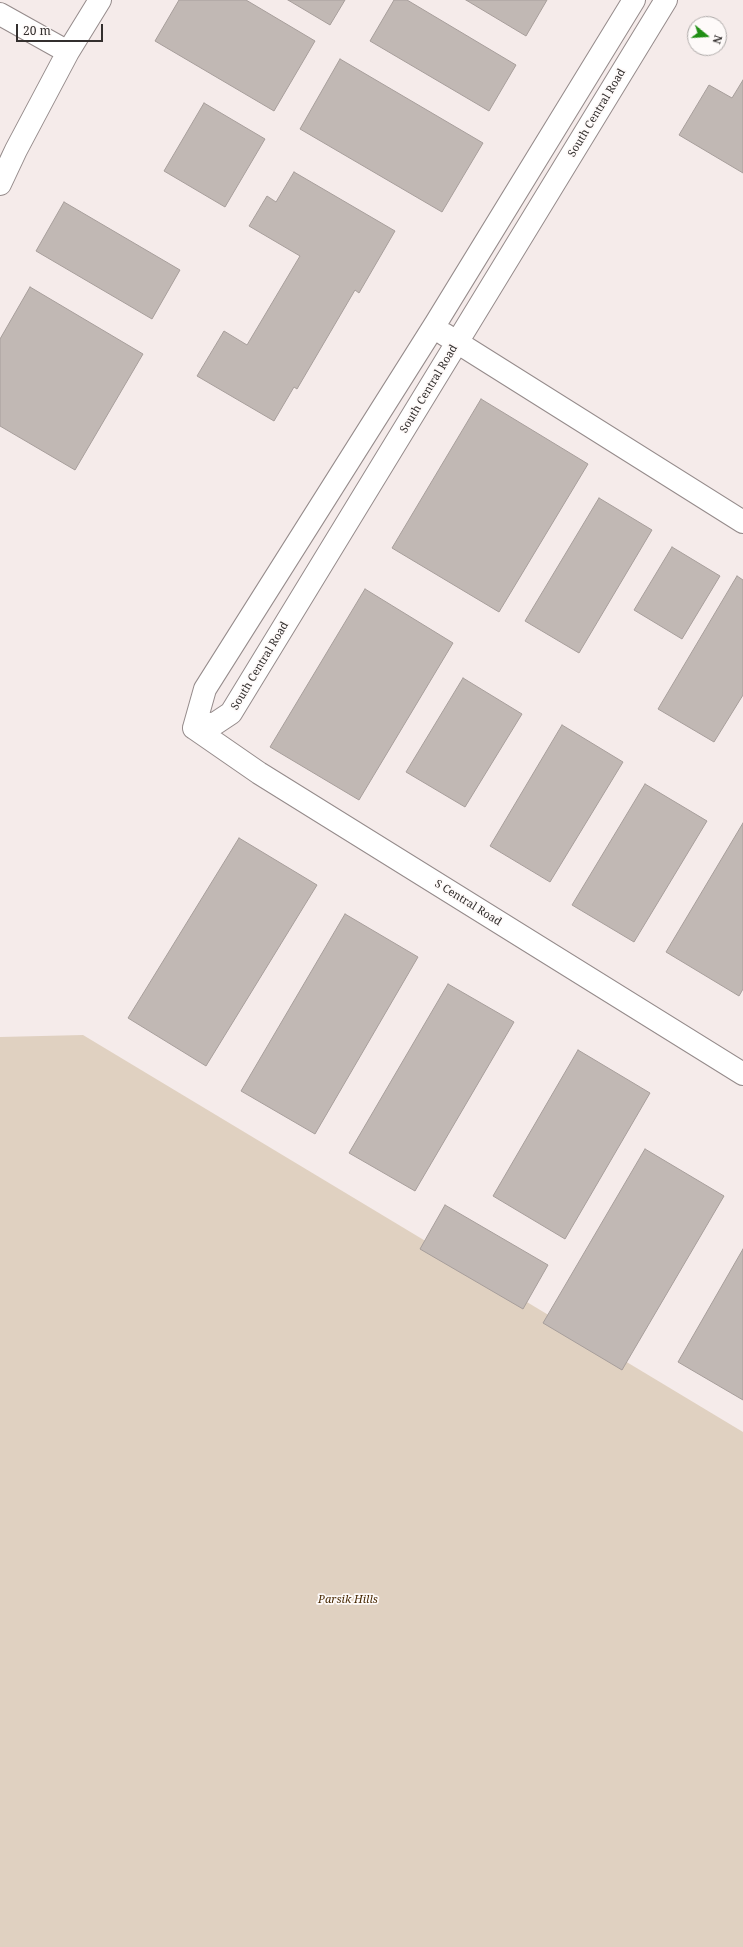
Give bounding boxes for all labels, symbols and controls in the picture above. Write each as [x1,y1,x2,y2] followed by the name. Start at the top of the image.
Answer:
[18,16,105,42] scale bar
[687,16,727,56] north arrow
[23,22,51,39] text: 20 m
[709,33,726,46] text: N
[565,66,629,160] street label: South Central Road
[397,342,461,436] street label: South Central Road
[228,619,292,713] street label: South Central Road
[432,877,504,929] street label: S Central Road
[318,1593,378,1607] park label: Parsik Hills

